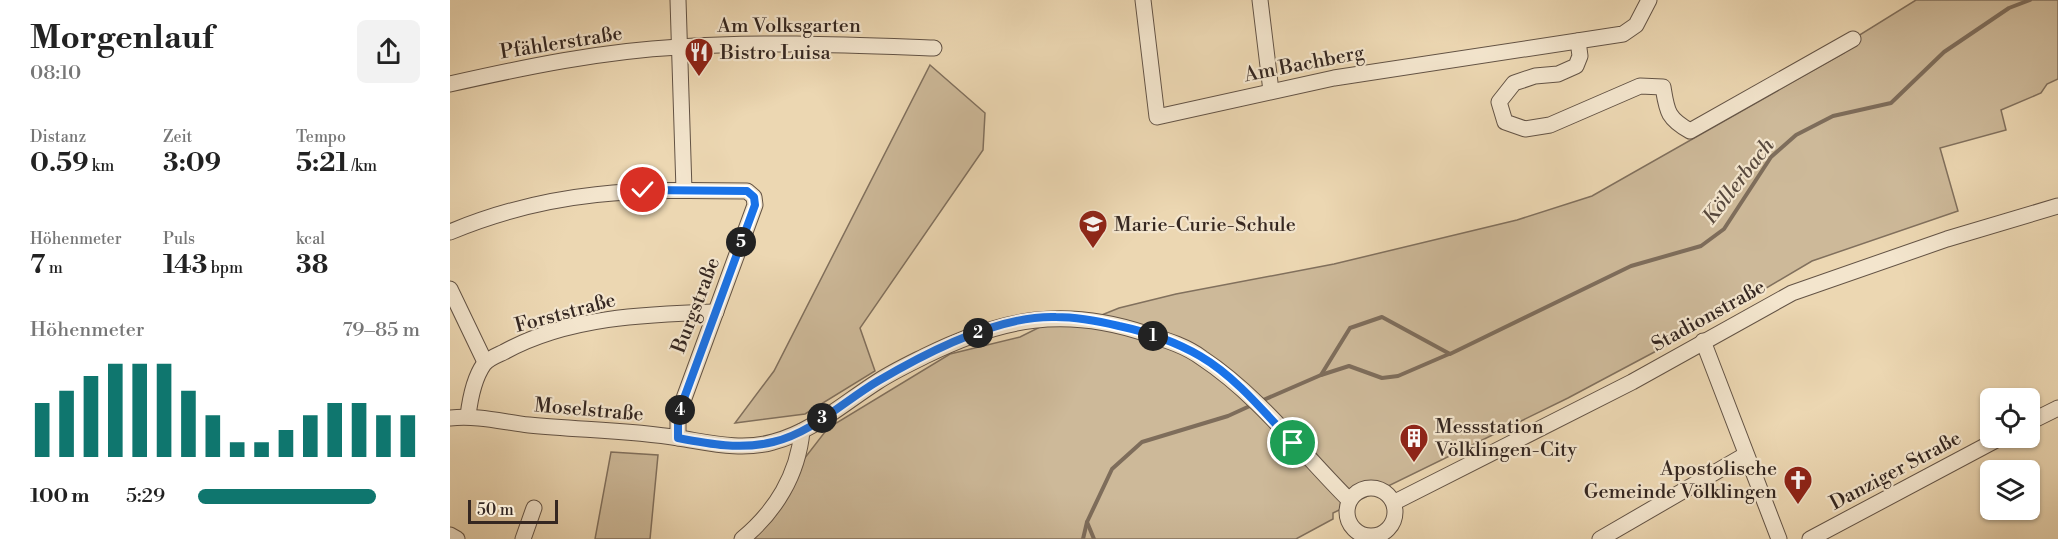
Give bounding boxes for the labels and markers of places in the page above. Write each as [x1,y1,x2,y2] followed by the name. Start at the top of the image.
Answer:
[683,36,715,78] restaurant icon: Bistro Luisa
[719,41,831,66] place label: Bistro Luisa
[617,164,668,215] pin
[1077,208,1109,250] school or university icon: Marie-Curie-Schule
[1114,213,1296,238] place label: Marie-Curie-Schule
[726,227,756,257] pin: 5
[963,318,993,348] pin: 2
[1138,321,1168,351] pin: 1
[665,395,695,425] pin: 4
[807,403,837,433] pin: 3
[1434,415,1577,463] place label: Messstation Völklingen-City
[1267,417,1318,468] pin
[1398,422,1430,464] building icon: Messstation Völklingen-City
[1584,457,1777,505] place label: Apostolische Gemeinde Völklingen
[1782,464,1814,506] church icon: Apostolische Gemeinde Völklingen

